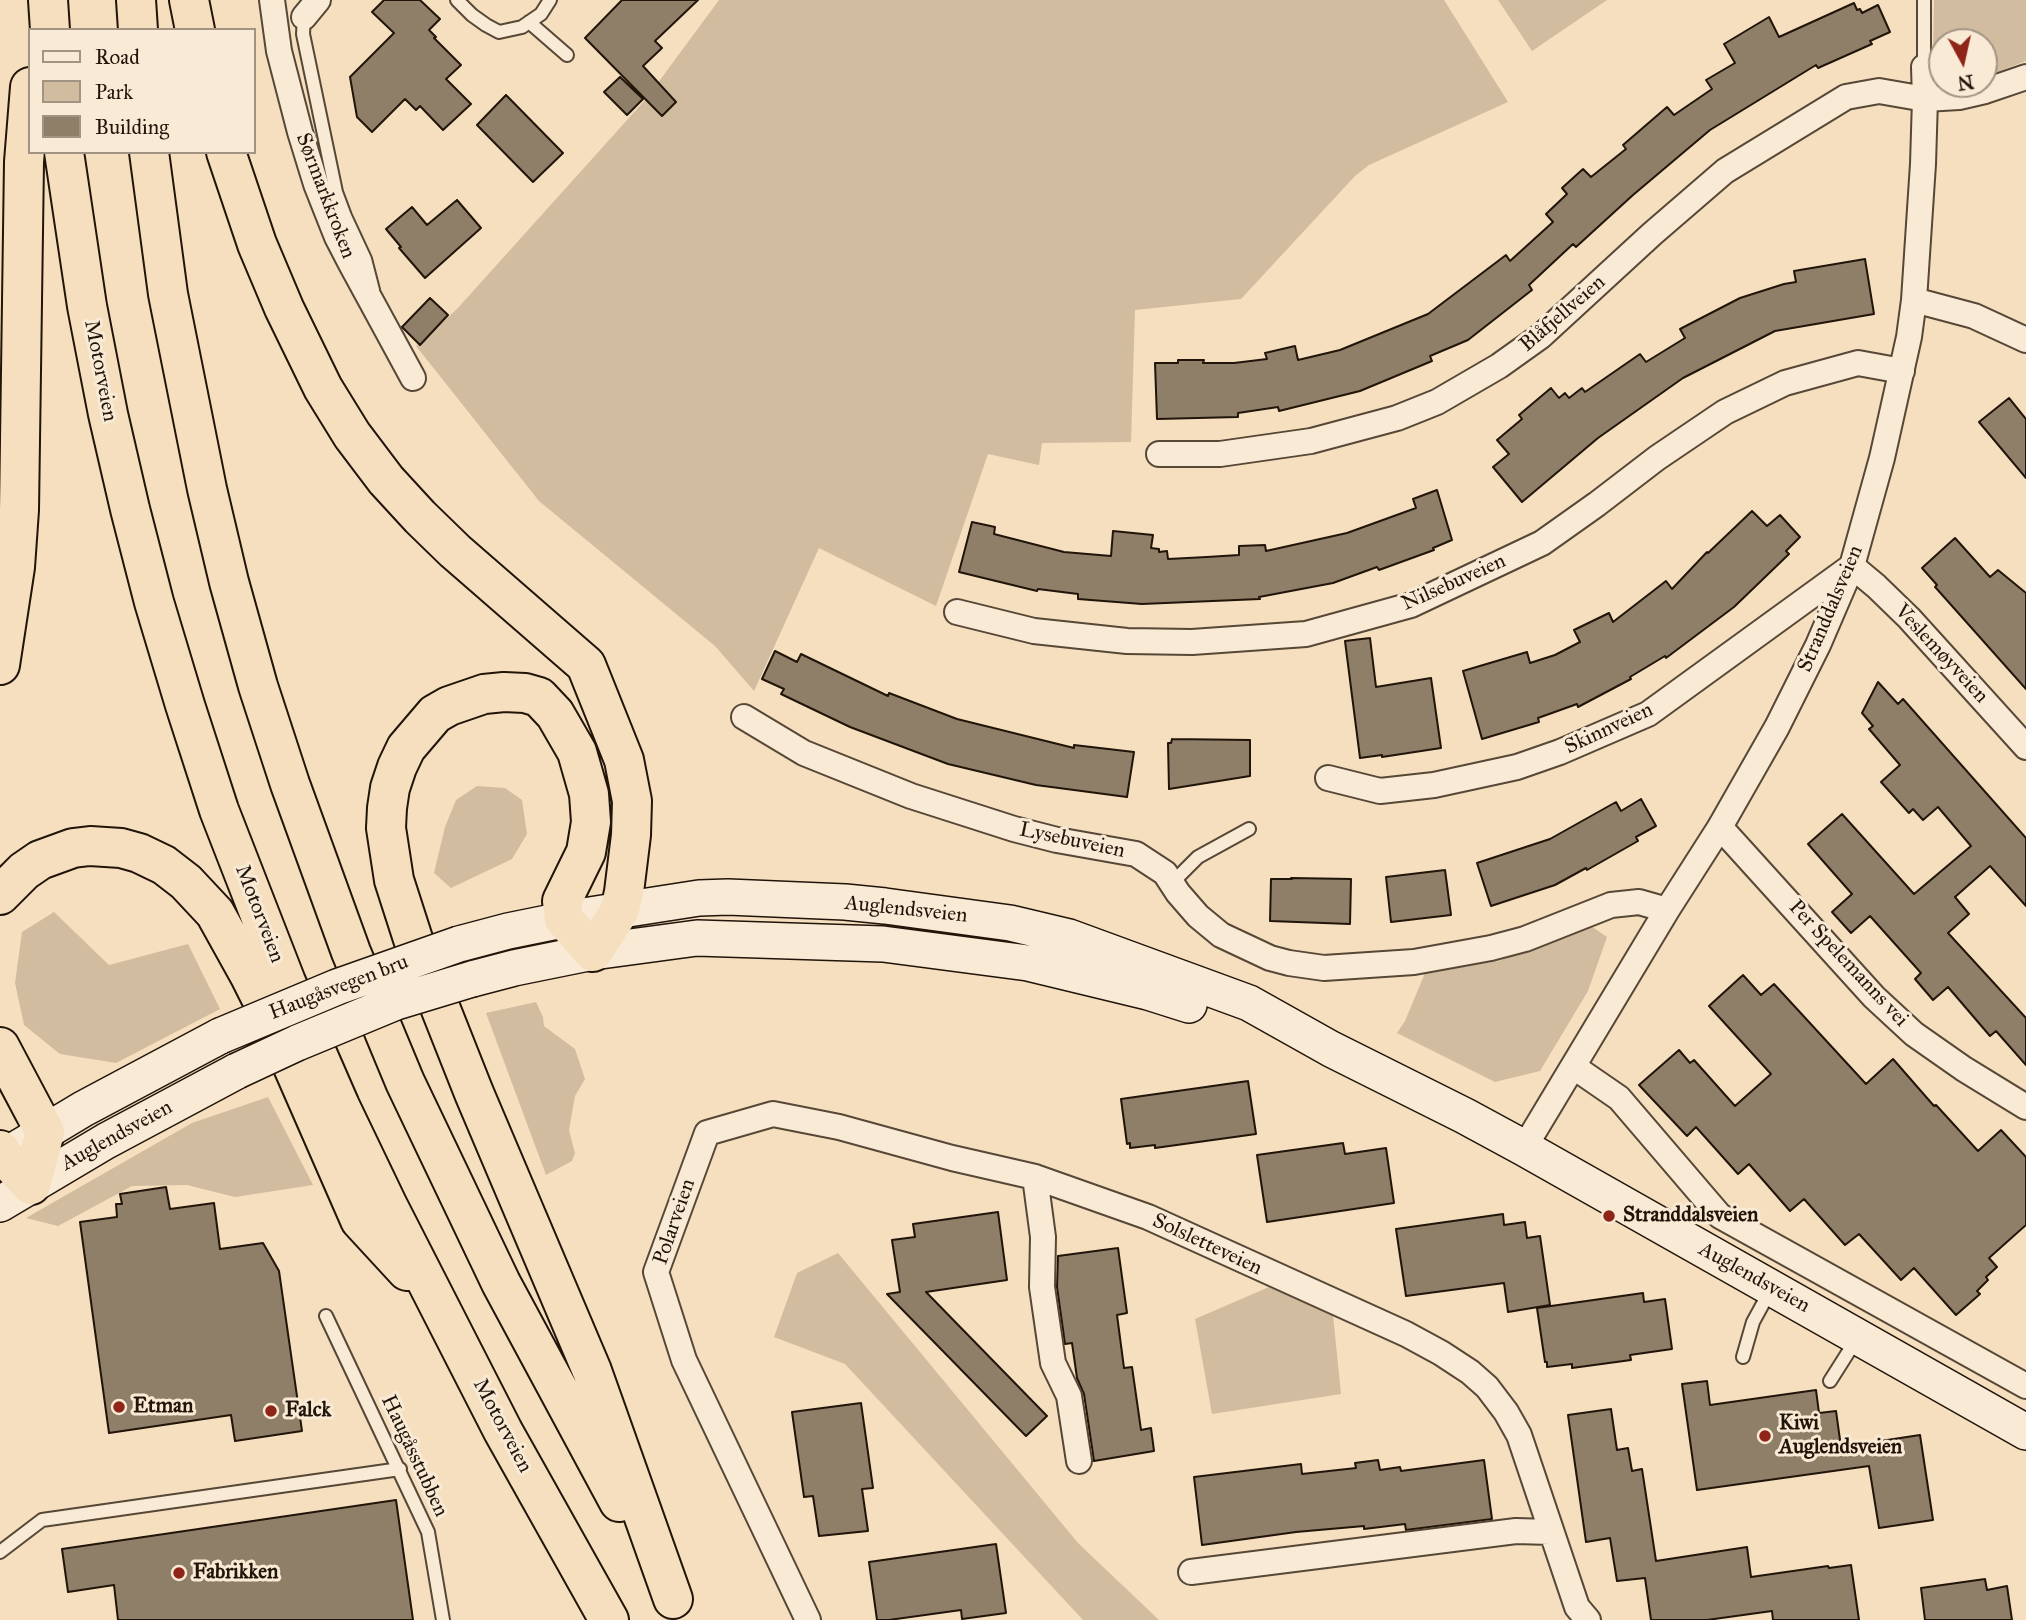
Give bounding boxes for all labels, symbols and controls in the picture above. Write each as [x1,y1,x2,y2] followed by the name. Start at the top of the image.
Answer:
[28,28,256,154] legend
[1928,28,1998,98] north arrow
[95,44,140,70] text: Road
[1956,70,1975,95] text: N
[95,79,133,105] text: Park
[95,114,169,140] text: Building
[290,130,360,262] street label: Sørmarkkroken
[1515,270,1611,358] street label: Blåfjellveien
[78,318,122,424] street label: Motorveien
[1793,542,1869,676] street label: Stranddalsveien
[1398,549,1510,617] street label: Nilsebuveien
[1889,599,1993,709] street label: Veslemøyveien
[1561,698,1657,760] street label: Skinnveien
[1017,818,1127,864] street label: Lysebuveien
[229,862,289,966] street label: Motorveien
[843,891,969,929] street label: Auglendsveien
[1783,895,1913,1033] street label: Per Spelemanns vei
[266,950,412,1026] street label: Haugåsvegen bru
[57,1095,177,1177] street label: Auglendsveien
[649,1176,701,1268] street label: Polarveien
[1623,1203,1758,1229] place label: Stranddalsveien
[1601,1208,1617,1224] marker: Stranddalsveien
[1148,1209,1266,1281] street label: Solsletteveien
[1694,1237,1814,1319] street label: Auglendsveien
[467,1375,537,1477] street label: Motorveien
[375,1391,453,1521] street label: Haugåsstubben
[133,1394,193,1420] place label: Etman
[285,1398,331,1424] place label: Falck
[111,1399,127,1415] marker: Etman
[263,1403,279,1419] marker: Falck
[1779,1411,1902,1461] place label: Kiwi Auglendsveien
[1757,1428,1773,1444] marker: Kiwi Auglendsveien
[193,1560,278,1586] place label: Fabrikken
[171,1565,187,1581] marker: Fabrikken

